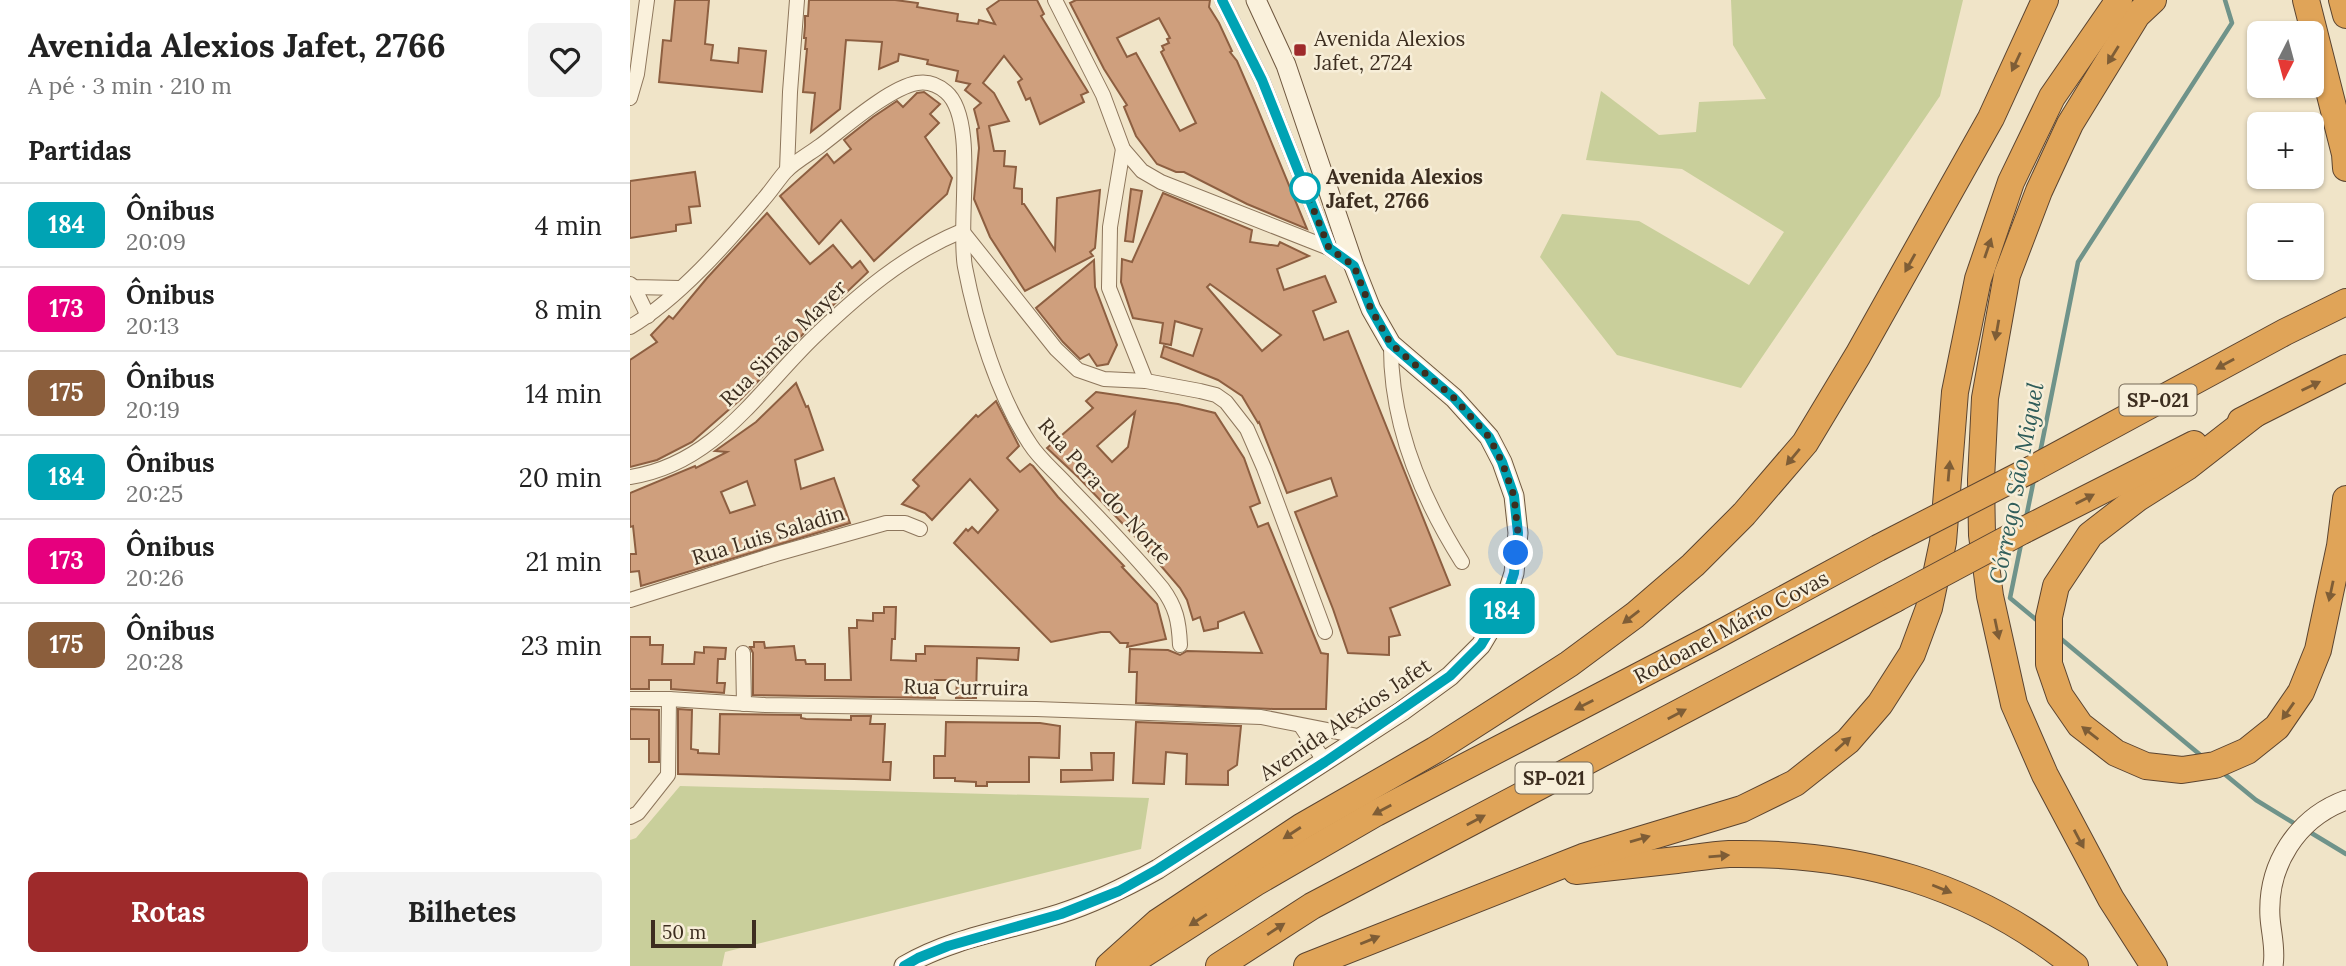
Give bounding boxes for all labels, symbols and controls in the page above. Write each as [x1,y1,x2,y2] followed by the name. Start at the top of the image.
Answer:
[2247,21,2324,98] north arrow
[2247,21,2324,280] map controls
[528,23,602,97] button: heart
[28,24,446,66] text: Avenida Alexios Jafet, 2766
[1313,25,1465,76] place label: Avenida Alexios Jafet, 2724
[1292,42,1308,58] marker: Avenida Alexios Jafet, 2724
[2106,45,2119,64] one-way arrow
[2011,52,2022,72] one-way arrow
[28,71,232,100] text: A pé · 3 min · 210 m
[2247,112,2324,189] button: +
[28,134,131,167] text: Partidas
[1326,163,1483,214] place label: Avenida Alexios Jafet, 2766
[1290,173,1320,203] marker: Avenida Alexios Jafet, 2766
[126,194,215,227] text: Ônibus
[2247,203,2324,280] button: −
[48,209,85,240] text: 184
[535,209,602,242] text: 4 min
[126,227,186,256] text: 20:09
[1983,238,1994,259] one-way arrow
[1904,253,1916,273] one-way arrow
[714,274,852,412] street label: Rua Simão Mayer
[126,278,215,311] text: Ônibus
[49,293,84,324] text: 173
[534,293,602,326] text: 8 min
[126,311,180,340] text: 20:13
[1992,319,2003,341] one-way arrow
[2215,358,2234,370] one-way arrow
[126,362,215,395] text: Ônibus
[50,377,83,408] text: 175
[525,377,602,410] text: 14 min
[1982,379,2050,586] water label: Córrego São Miguel
[2301,380,2321,391] one-way arrow
[2120,384,2196,416] road number: SP-021
[126,395,180,424] text: 20:19
[1032,412,1178,570] street label: Rua Pera-do-Norte
[126,446,215,479] text: Ônibus
[1786,449,1801,466] one-way arrow
[1944,460,1955,482] one-way arrow
[48,461,85,492] text: 184
[519,461,602,494] text: 20 min
[126,479,183,508] text: 20:25
[2075,494,2095,505] one-way arrow
[688,499,848,571] street label: Rua Luis Saladin
[126,530,215,563] text: Ônibus
[1498,535,1533,570] your location
[49,545,84,576] text: 173
[525,545,602,578] text: 21 min
[126,563,184,592] text: 20:26
[1629,564,1833,690] street label: Rodoanel Mário Covas
[2325,580,2336,602] one-way arrow
[1462,588,1542,634] line badge: 184
[1484,595,1520,626] text: 184
[1623,610,1641,625] one-way arrow
[126,614,215,647] text: Ônibus
[1992,618,2003,640] one-way arrow
[50,629,83,660] text: 175
[521,629,602,662] text: 23 min
[126,647,184,676] text: 20:28
[1253,651,1437,787] street label: Avenida Alexios Jafet
[903,672,1029,702] street label: Rua Curruira
[1574,699,1594,710] one-way arrow
[2281,702,2295,720] one-way arrow
[1667,708,1687,719] one-way arrow
[2082,726,2100,741] one-way arrow
[1835,737,1852,752] one-way arrow
[1516,762,1592,793] road number: SP-021
[1372,803,1392,815] one-way arrow
[1466,814,1486,825] one-way arrow
[1282,827,1302,840] one-way arrow
[2074,829,2085,849] one-way arrow
[1630,834,1651,844] one-way arrow
[1708,850,1730,861] one-way arrow
[28,872,308,952] button: Rotas
[322,872,602,952] button: Bilhetes
[1931,883,1952,894] one-way arrow
[1188,913,1207,926] one-way arrow
[651,917,756,949] scale bar
[662,920,706,944] text: 50 m
[1267,922,1286,935] one-way arrow
[1360,935,1381,946] one-way arrow

